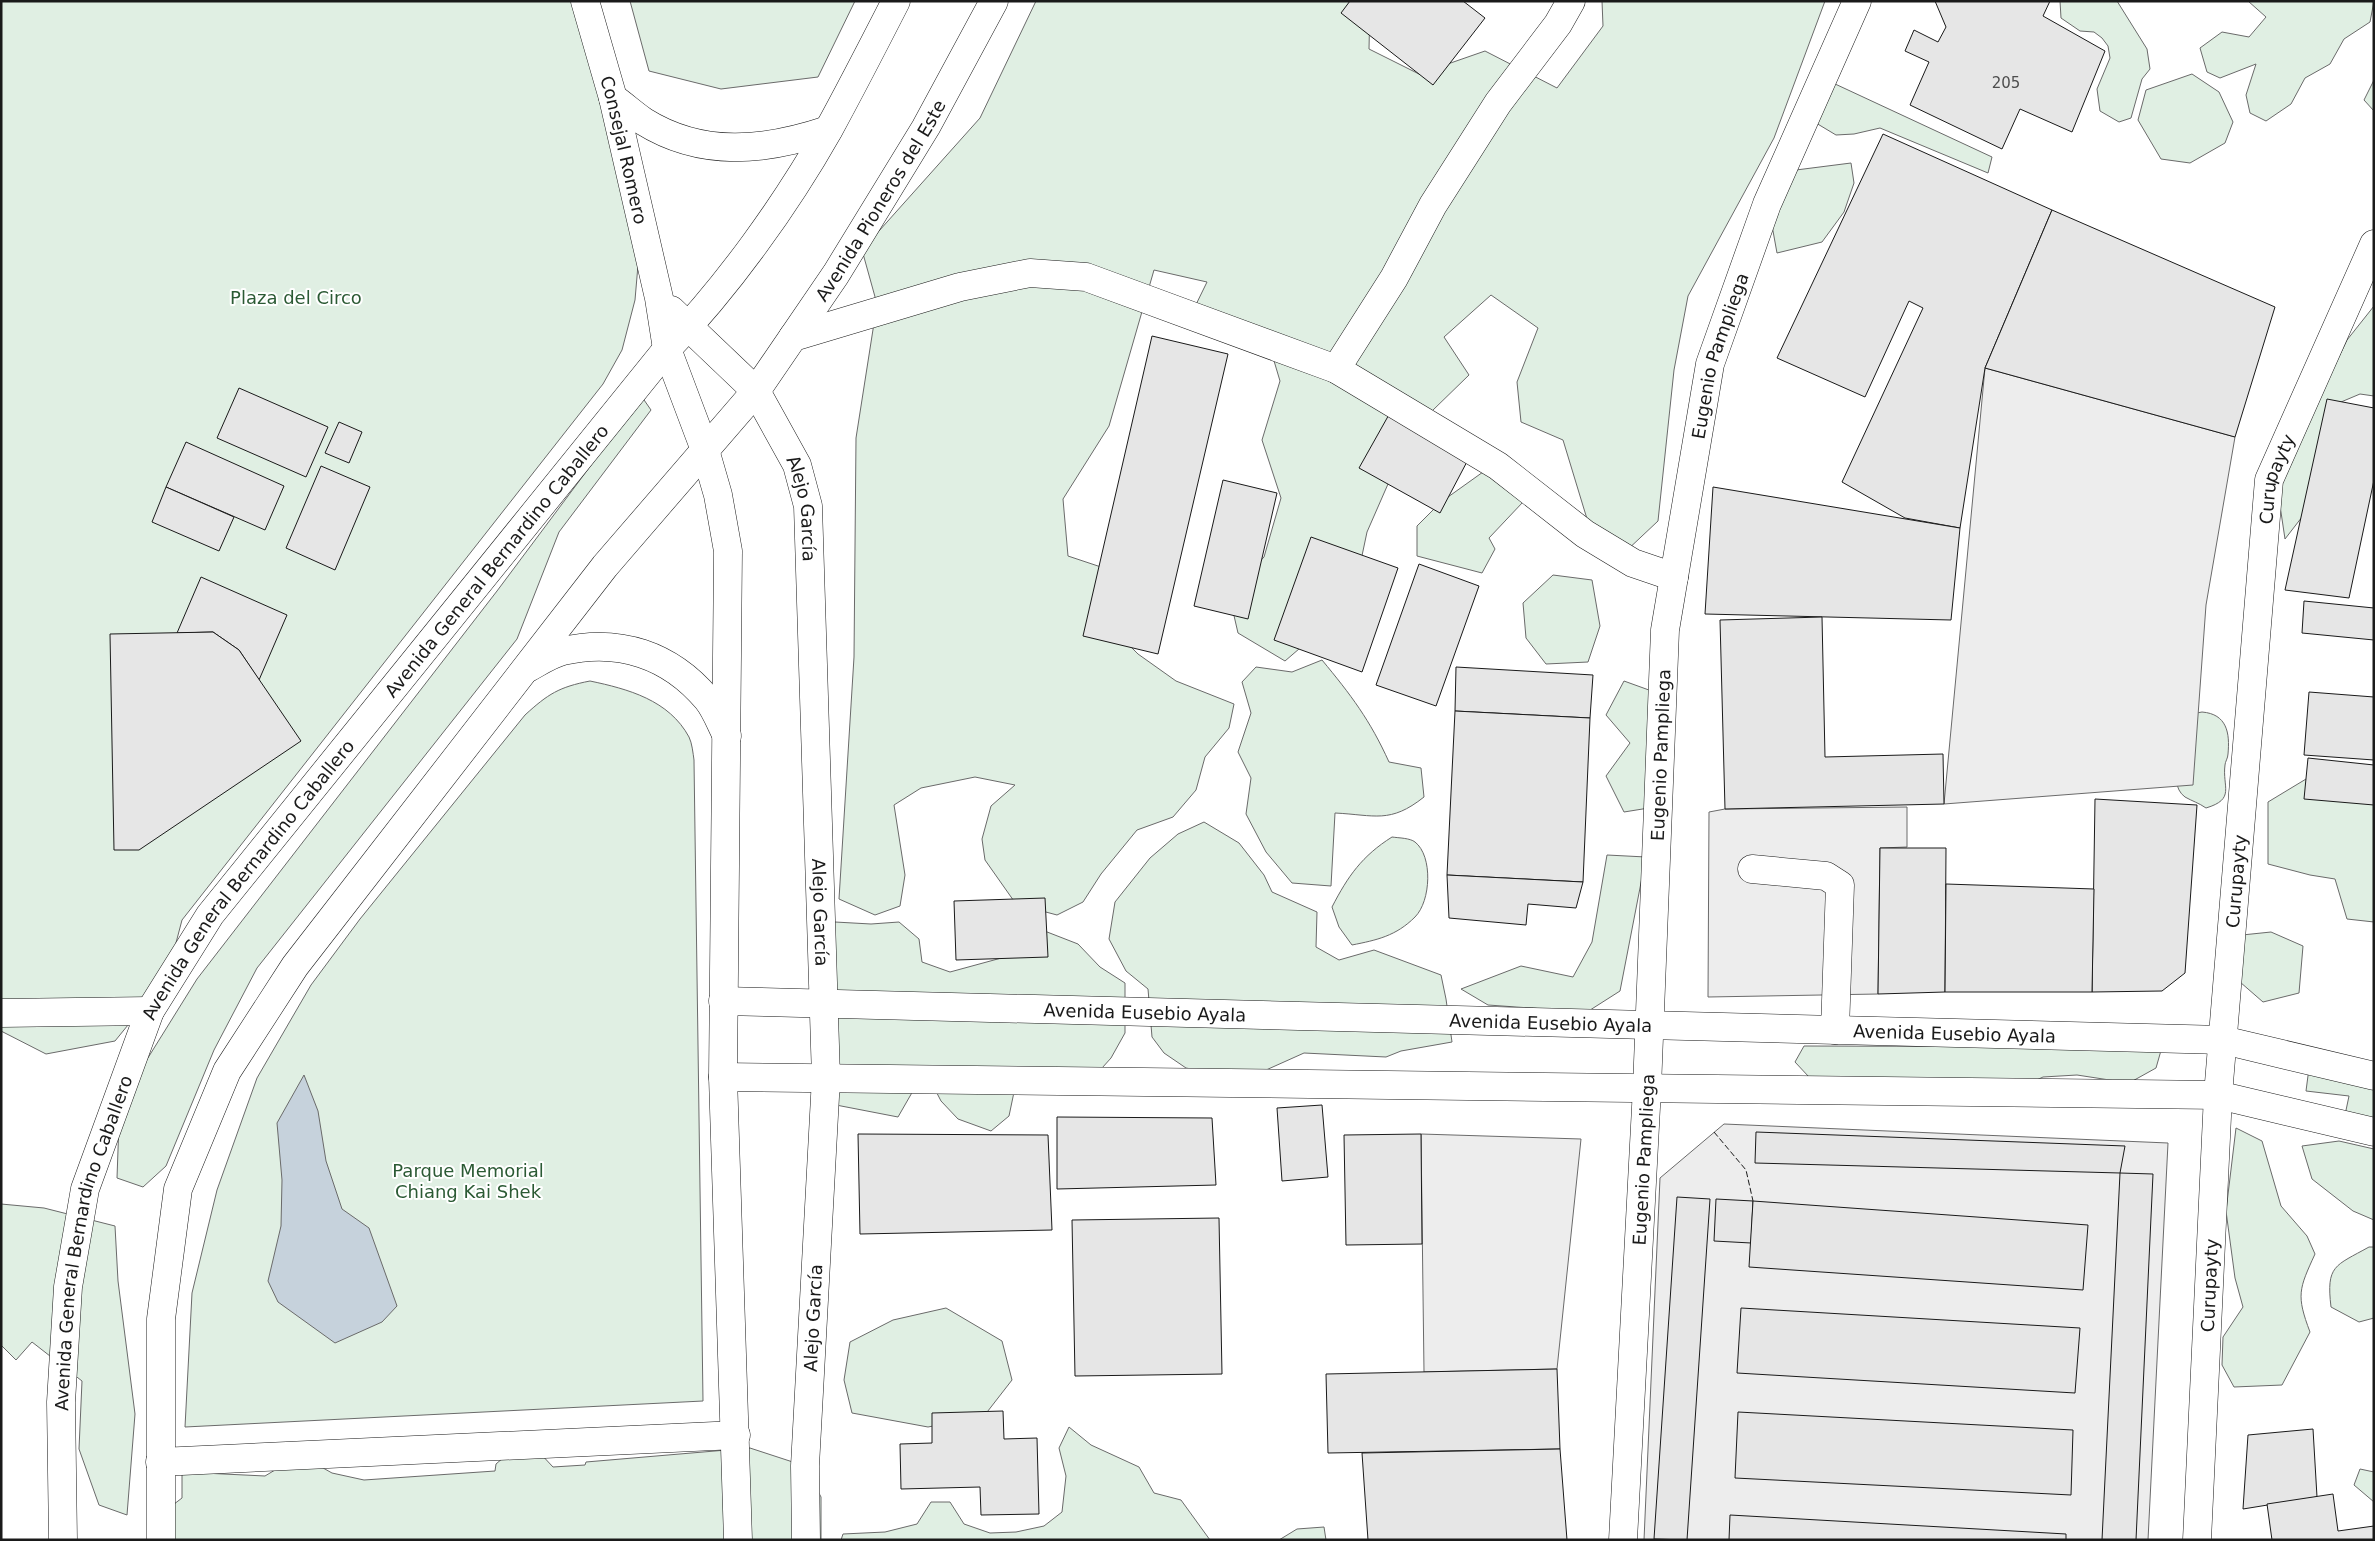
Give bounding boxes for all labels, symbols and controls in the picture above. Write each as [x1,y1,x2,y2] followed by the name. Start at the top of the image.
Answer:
[597,73,652,226] street label: Consejal Romero
[1992,74,2020,92] house number: 205
[810,96,949,305] street label: Avenida Pioneros del Este
[1687,270,1752,441] street label: Eugenio Pampliega
[230,287,362,308] park label: Plaza del Circo
[380,420,613,701] street label: Avenida General Bernardino Caballero
[2255,430,2299,525] street label: Curupayty
[783,451,820,562] street label: Alejo García
[1646,668,1674,841] street label: Eugenio Pampliega
[137,735,358,1022] street label: Avenida General Bernardino Caballero
[2221,833,2250,929] street label: Curupayty
[809,858,833,967] street label: Alejo García
[1043,999,1247,1025] street label: Avenida Eusebio Ayala
[1449,1009,1652,1036] street label: Avenida Eusebio Ayala
[1853,1020,2056,1046] street label: Avenida Eusebio Ayala
[50,1072,136,1411] street label: Avenida General Bernardino Caballero
[1628,1073,1658,1246] street label: Eugenio Pampliega
[392,1160,544,1202] park label: Parque Memorial Chiang Kai Shek
[2196,1238,2222,1333] street label: Curupayty
[800,1264,826,1372] street label: Alejo García

